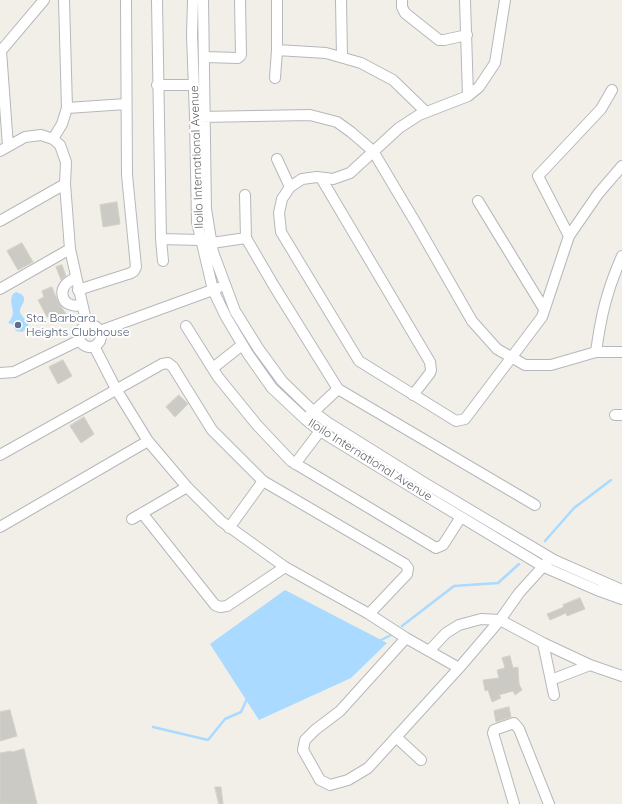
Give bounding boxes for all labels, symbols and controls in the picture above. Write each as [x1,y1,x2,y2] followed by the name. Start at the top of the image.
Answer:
[187,85,207,229] street label: Iloilo International Avenue
[26,311,129,339] place label: Sta. Barbara Heights Clubhouse
[13,320,23,330] marker: Sta. Barbara Heights Clubhouse
[305,416,435,504] street label: Iloilo International Avenue

